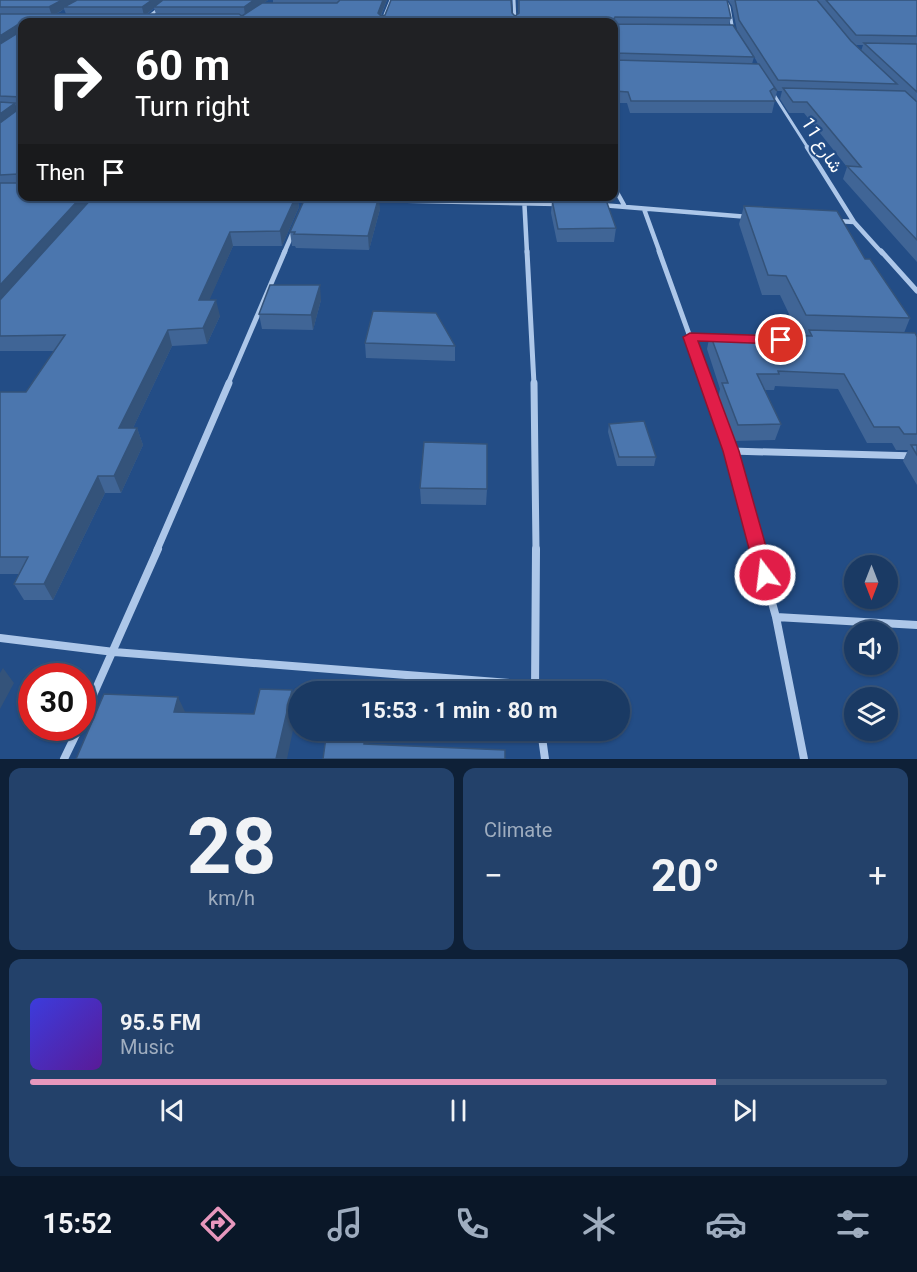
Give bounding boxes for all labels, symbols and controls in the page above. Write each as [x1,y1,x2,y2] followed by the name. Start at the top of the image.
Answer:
[135,41,230,90] text: 60 m
[36,42,114,120] icon: right
[135,91,250,123] text: Turn right
[796,113,847,177] street label: شارع 11
[97,156,130,189] icon: arrive
[36,160,85,185] text: Then
[755,314,806,365] pin
[764,323,797,356] icon: arrive
[733,543,797,607] position arrow
[844,555,898,609] north arrow
[844,555,898,741] map controls
[844,621,898,675] button: sound
[18,663,96,741] speed limit sign: 30
[844,687,898,741] button: layers
[361,698,557,723] text: 15:53 · 1 min · 80 m
[187,801,276,892] text: 28
[484,818,552,842] text: Climate
[651,849,720,902] text: 20°
[484,856,503,895] text: −
[868,856,887,895] text: +
[208,886,255,910] text: km/h
[120,1010,201,1035] text: 95.5 FM
[120,1035,174,1059] text: Music
[156,1094,189,1127] icon: previous
[442,1094,475,1127] icon: pause
[728,1094,761,1127] icon: next
[197,1203,239,1245] icon: directions
[324,1203,366,1245] icon: music
[451,1203,493,1245] icon: phone
[578,1203,620,1245] icon: climate
[705,1203,747,1245] icon: car
[832,1203,874,1245] icon: filters
[43,1208,112,1240] text: 15:52

